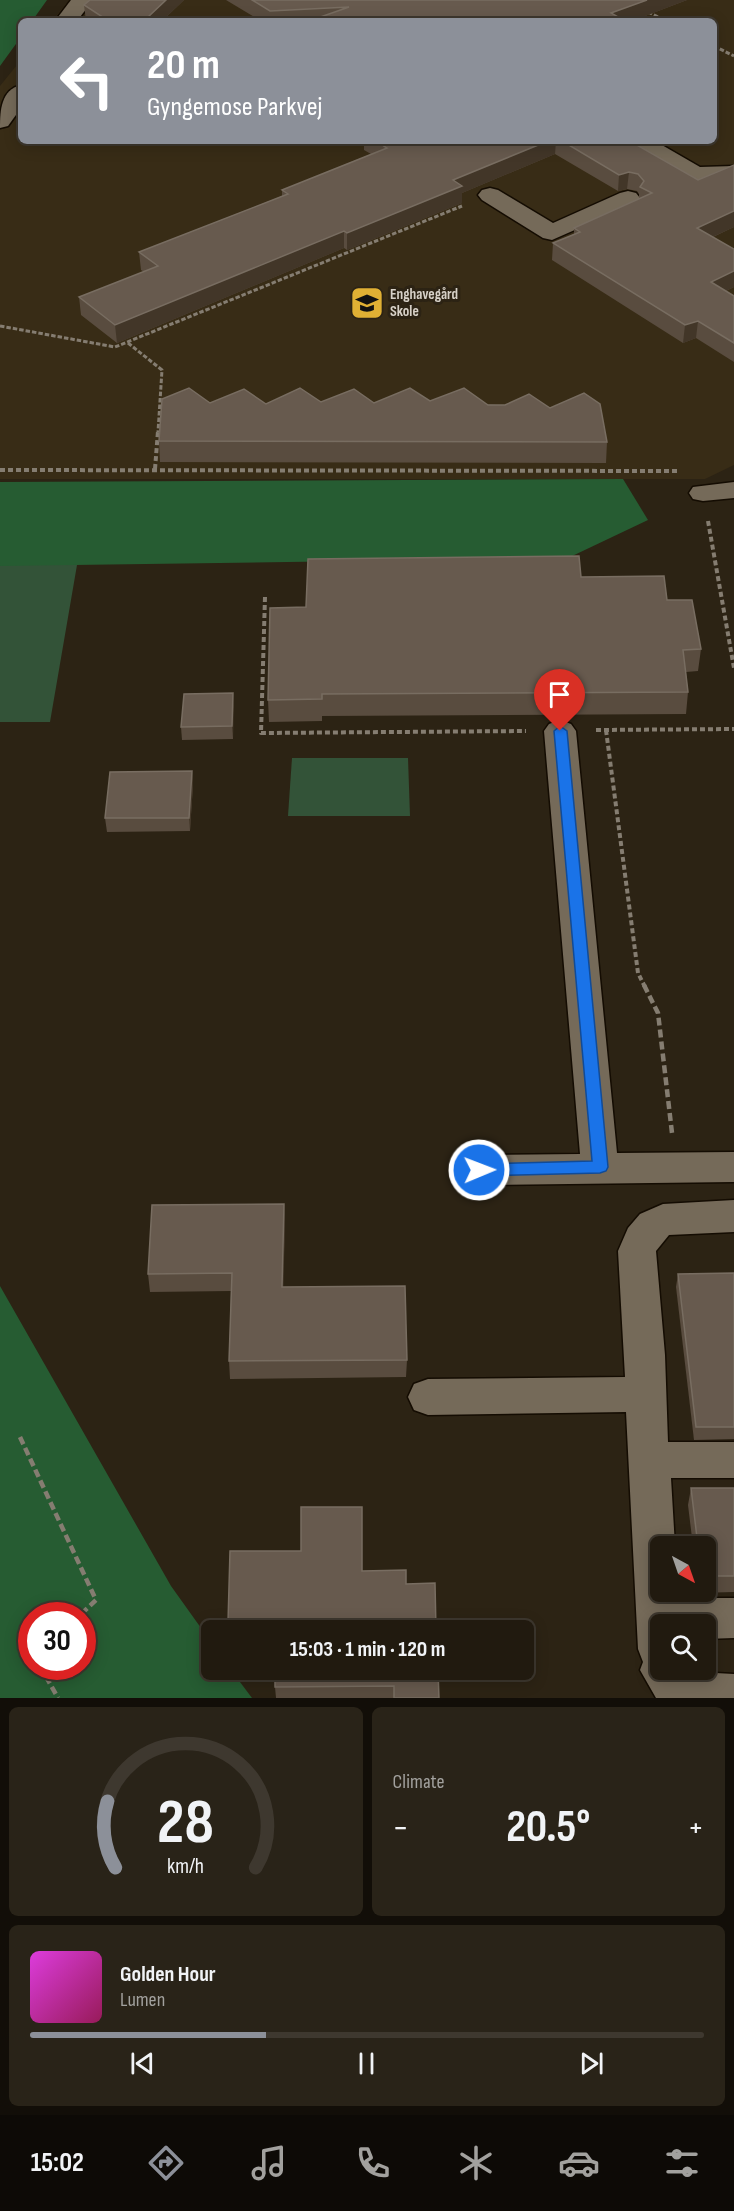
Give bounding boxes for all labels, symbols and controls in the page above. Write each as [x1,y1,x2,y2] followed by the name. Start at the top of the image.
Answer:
[147,40,220,91] text: 20 m
[48,42,126,120] icon: left
[147,91,322,123] text: Gyngemose Parkvej
[349,285,385,321] school or university icon: Enghavegård Skole
[390,285,458,321] place label: Enghavegård Skole
[534,669,585,731] pin
[543,678,576,711] icon: arrive
[447,1138,511,1202] position arrow
[650,1536,716,1602] north arrow
[650,1536,716,1680] map controls
[18,1602,96,1680] speed limit sign: 30
[650,1614,716,1680] button: search
[290,1636,445,1663] text: 15:03 · 1 min · 120 m
[393,1770,445,1794] text: Climate
[157,1786,214,1861] text: 28
[506,1800,590,1855] text: 20.5°
[393,1808,409,1848] text: −
[688,1808,704,1848] text: +
[167,1855,204,1880] text: km/h
[120,1961,216,1988] text: Golden Hour
[120,1988,165,2012] text: Lumen
[126,2047,159,2080] icon: previous
[350,2047,383,2080] icon: pause
[575,2047,608,2080] icon: next
[145,2142,187,2184] icon: directions
[248,2142,290,2184] icon: music
[352,2142,394,2184] icon: phone
[455,2142,497,2184] icon: climate
[558,2142,600,2184] icon: car
[661,2142,703,2184] icon: filters
[31,2147,84,2179] text: 15:02

